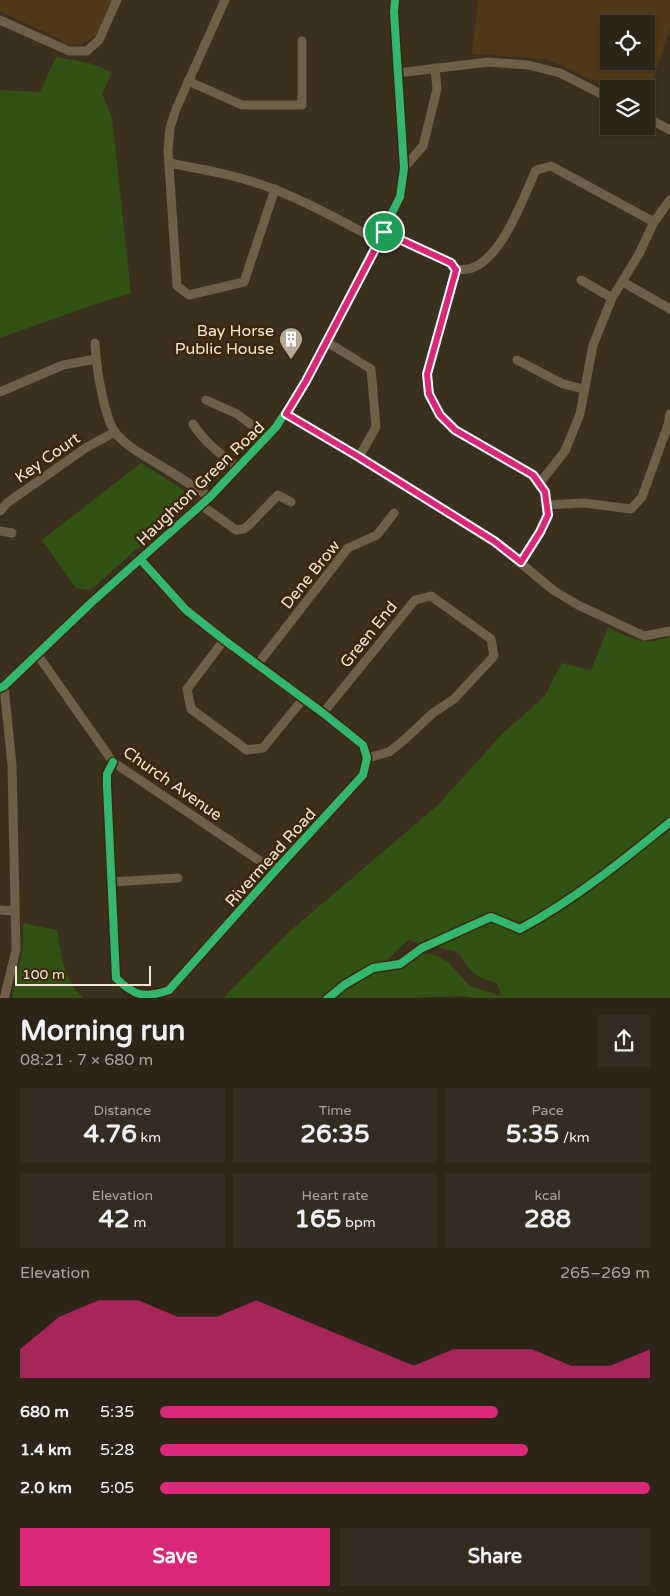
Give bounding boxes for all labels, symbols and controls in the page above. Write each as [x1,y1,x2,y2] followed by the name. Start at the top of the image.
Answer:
[600,15,655,135] map controls
[600,15,655,70] button: locate
[600,80,655,135] button: layers
[363,211,405,253] pin
[370,218,398,246] icon: arrive
[175,321,274,359] place label: Bay Horse Public House
[278,326,304,360] building icon: Bay Horse Public House
[133,417,269,550] street label: Haughton Green Road
[11,428,84,488] street label: Key Court
[277,536,345,613] street label: Dene Brow
[336,597,402,672] street label: Green End
[119,742,226,825] street label: Church Avenue
[221,804,320,911] street label: Rivermead Road
[15,964,151,987] scale bar
[22,966,65,983] text: 100 m
[20,1014,185,1048] text: Morning run
[598,1015,650,1067] button: share
[20,1050,153,1070] text: 08:21 · 7 × 680 m
[94,1102,151,1119] text: Distance
[319,1102,351,1119] text: Time
[532,1102,564,1119] text: Pace
[84,1119,137,1149] text: 4.76
[300,1119,370,1149] text: 26:35
[506,1119,559,1149] text: 5:35
[137,1129,161,1146] text: km
[559,1129,590,1146] text: /km
[92,1187,153,1204] text: Elevation
[302,1187,368,1204] text: Heart rate
[535,1187,561,1204] text: kcal
[98,1204,130,1234] text: 42
[294,1204,341,1234] text: 165
[524,1204,571,1234] text: 288
[130,1214,146,1231] text: m
[341,1214,376,1231] text: bpm
[20,1263,90,1283] text: Elevation
[560,1263,650,1283] text: 265–269 m
[20,1402,69,1422] text: 680 m
[100,1402,134,1422] text: 5:35
[20,1440,72,1460] text: 1.4 km
[100,1440,134,1460] text: 5:28
[20,1478,72,1498] text: 2.0 km
[100,1478,134,1498] text: 5:05
[20,1528,330,1586] button: Save
[340,1528,650,1586] button: Share

